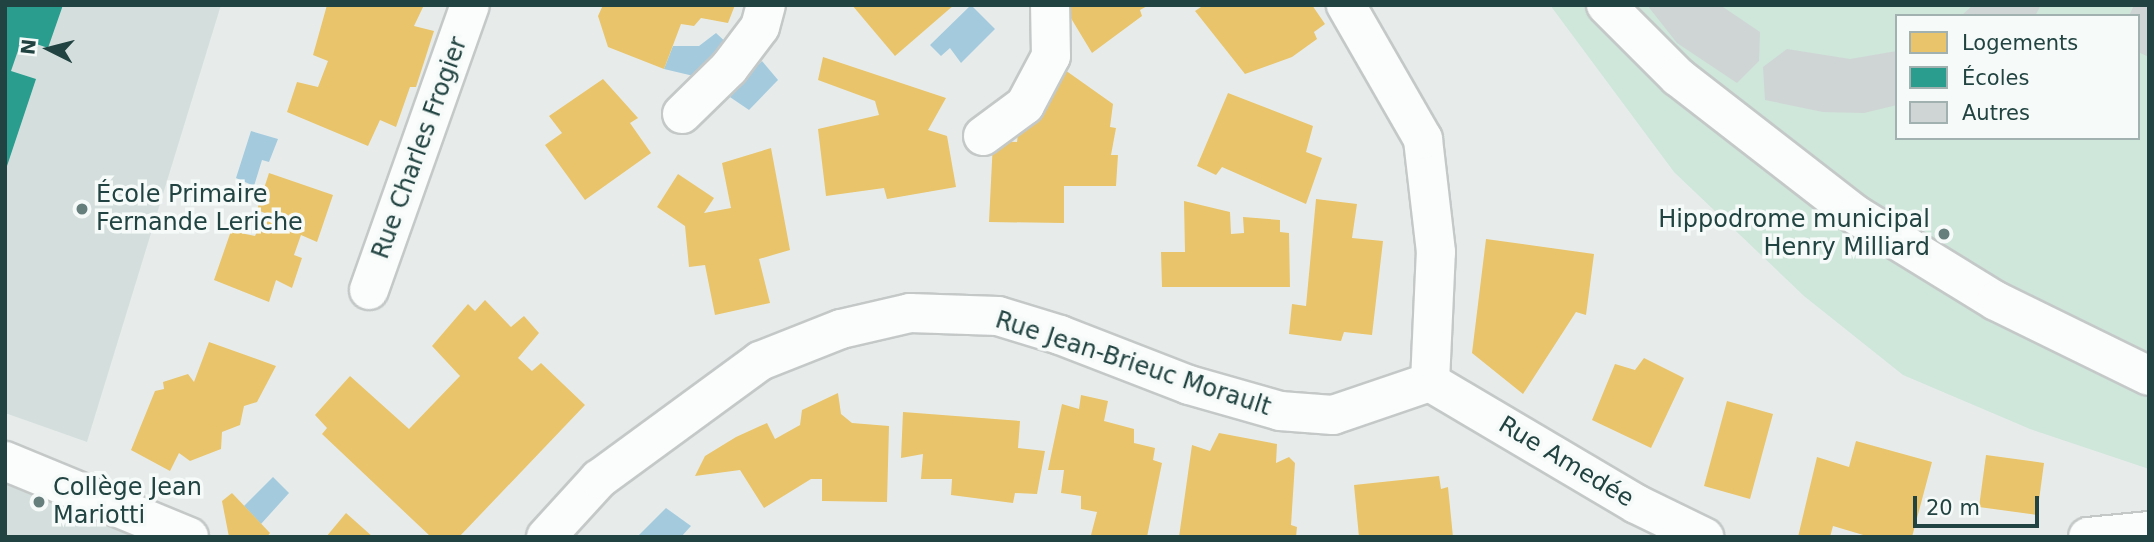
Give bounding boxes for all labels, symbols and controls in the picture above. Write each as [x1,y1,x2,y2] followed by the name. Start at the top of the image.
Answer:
[14,14,84,84] north arrow
[1895,14,2140,140] legend
[1962,31,2078,55] text: Logements
[366,33,474,263] street label: Rue Charles Frogier
[16,38,40,56] text: N
[1962,66,2029,90] text: Écoles
[1962,101,2030,125] text: Autres
[96,181,303,237] place label: École Primaire Fernande Leriche
[74,201,90,217] marker: École Primaire Fernande Leriche
[1658,206,1930,262] place label: Hippodrome municipal Henry Milliard
[1936,226,1952,242] marker: Hippodrome municipal Henry Milliard
[992,306,1274,422] street label: Rue Jean-Brieuc Morault
[1493,410,1639,514] street label: Rue Amedée
[53,474,202,530] place label: Collège Jean Mariotti
[1916,482,2042,526] scale bar
[31,494,47,510] marker: Collège Jean Mariotti
[1926,496,1980,520] text: 20 m

